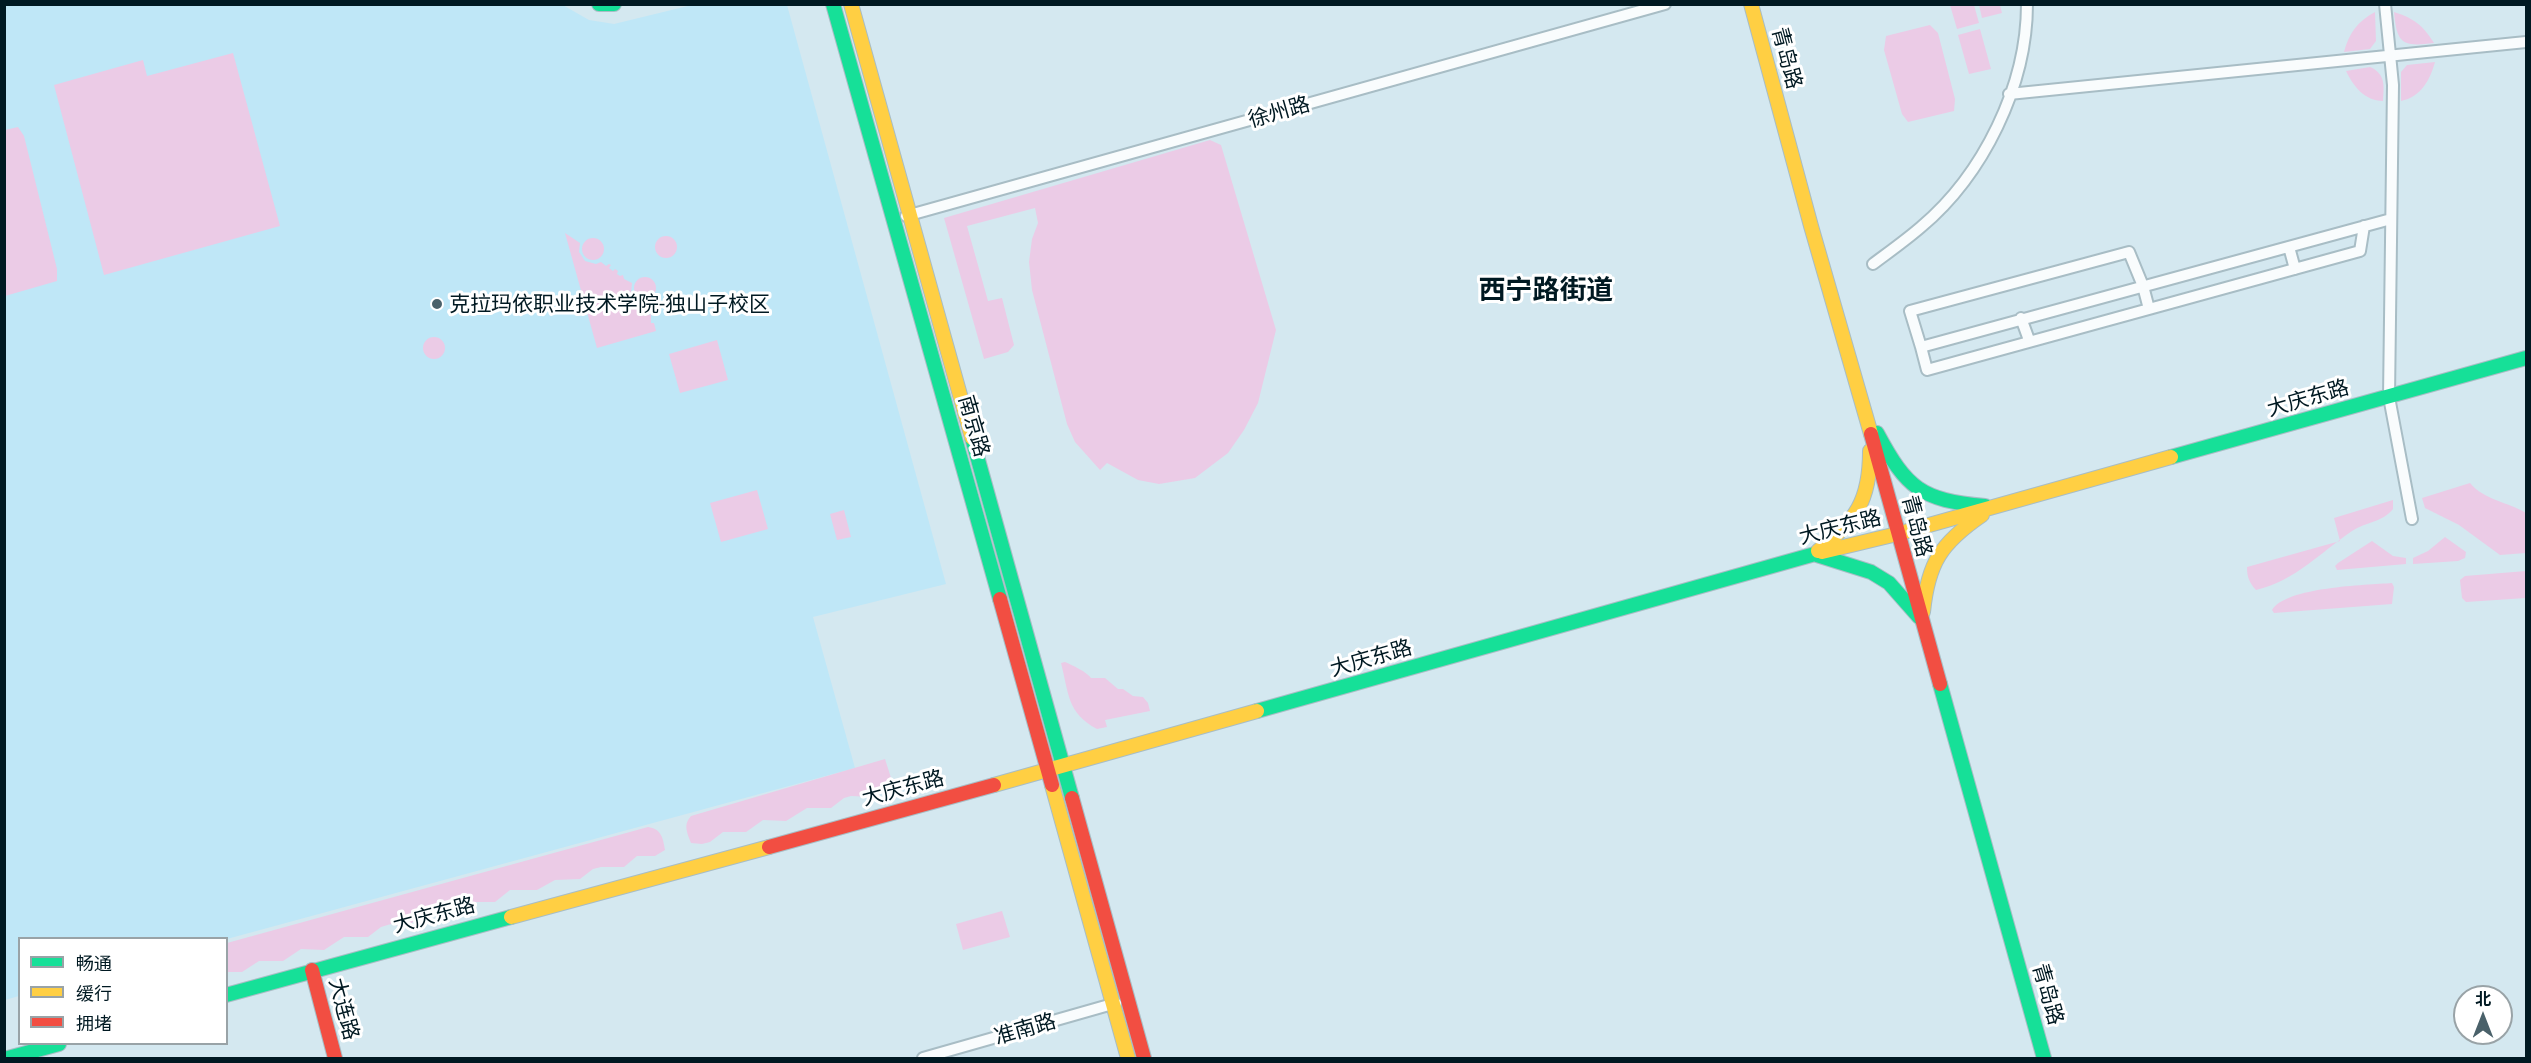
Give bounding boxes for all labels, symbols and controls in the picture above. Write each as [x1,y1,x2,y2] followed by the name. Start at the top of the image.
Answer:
[1767,24,1807,92] street label: 青岛路
[1245,91,1313,133] street label: 徐州路
[1479,274,1613,306] district label: 西宁路街道
[449,291,770,317] place label: 克拉玛依职业技术学院-独山子校区
[430,297,444,311] marker: 克拉玛依职业技术学院-独山子校区
[2264,374,2352,422] street label: 大庆东路
[953,392,995,460] street label: 南京路
[1897,492,1937,560] street label: 青岛路
[1796,505,1884,549] street label: 大庆东路
[1327,634,1415,682] street label: 大庆东路
[859,765,947,811] street label: 大庆东路
[390,892,478,938] street label: 大庆东路
[18,937,228,1045] legend
[76,953,112,973] text: 畅通
[2027,960,2069,1028] street label: 青岛路
[324,975,364,1043] street label: 大连路
[76,983,112,1003] text: 缓行
[2453,985,2513,1045] north arrow
[2475,990,2491,1008] text: 北
[991,1008,1059,1050] street label: 准南路
[76,1013,112,1033] text: 拥堵

